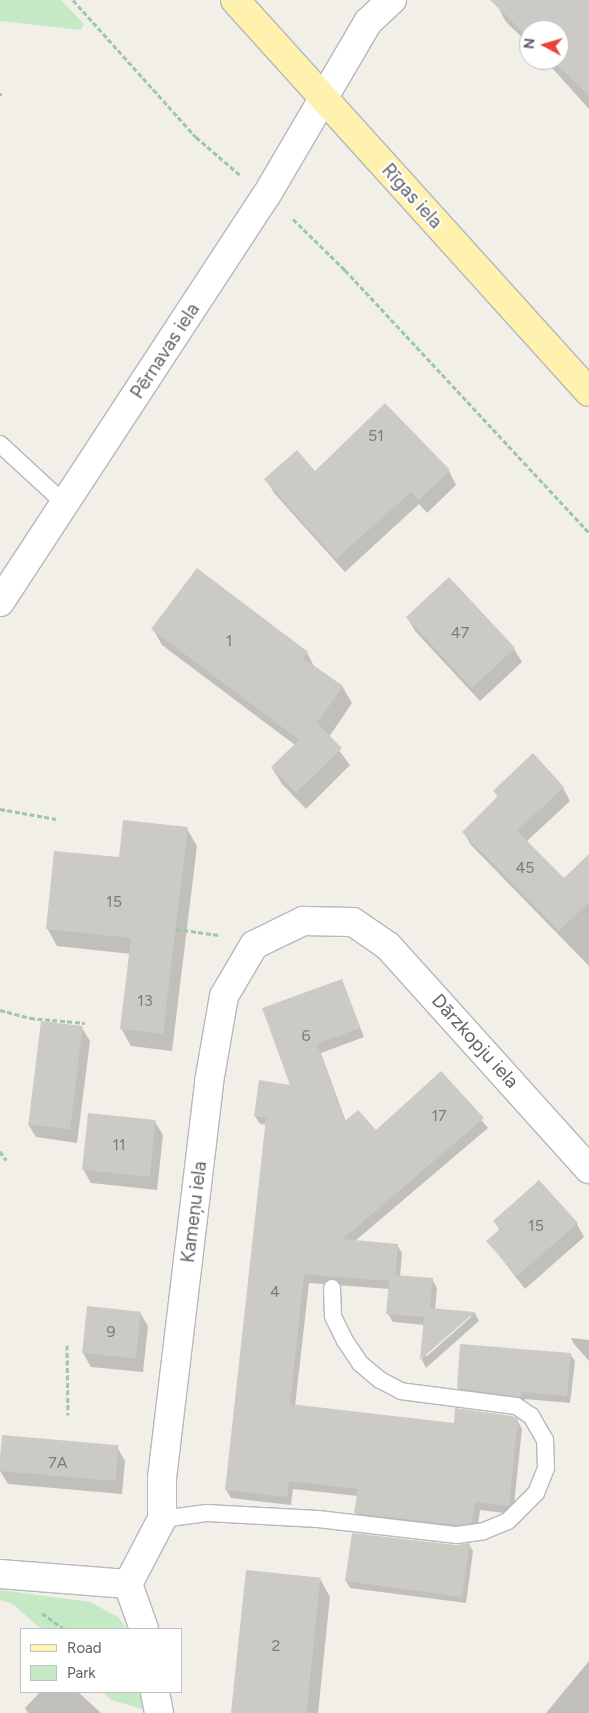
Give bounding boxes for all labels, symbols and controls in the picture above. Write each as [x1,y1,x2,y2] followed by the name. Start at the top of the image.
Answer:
[519,20,569,70] north arrow
[521,37,539,50] text: N
[377,159,447,233] street label: Rīgas iela
[126,299,204,403] street label: Pērnavas iela
[368,426,384,446] house number: 51
[451,623,469,643] house number: 47
[226,631,232,651] house number: 1
[515,858,535,878] house number: 45
[106,892,122,912] house number: 15
[427,989,523,1093] street label: Dārzkopju iela
[137,991,153,1011] house number: 13
[301,1026,311,1046] house number: 6
[431,1106,447,1126] house number: 17
[112,1135,126,1155] house number: 11
[176,1160,212,1264] street label: Kameņu iela
[528,1216,544,1236] house number: 15
[270,1282,280,1302] house number: 4
[106,1322,116,1342] house number: 9
[48,1453,68,1473] house number: 7A
[20,1628,182,1693] legend
[272,1636,280,1656] house number: 2
[67,1639,102,1657] text: Road
[67,1664,96,1682] text: Park

